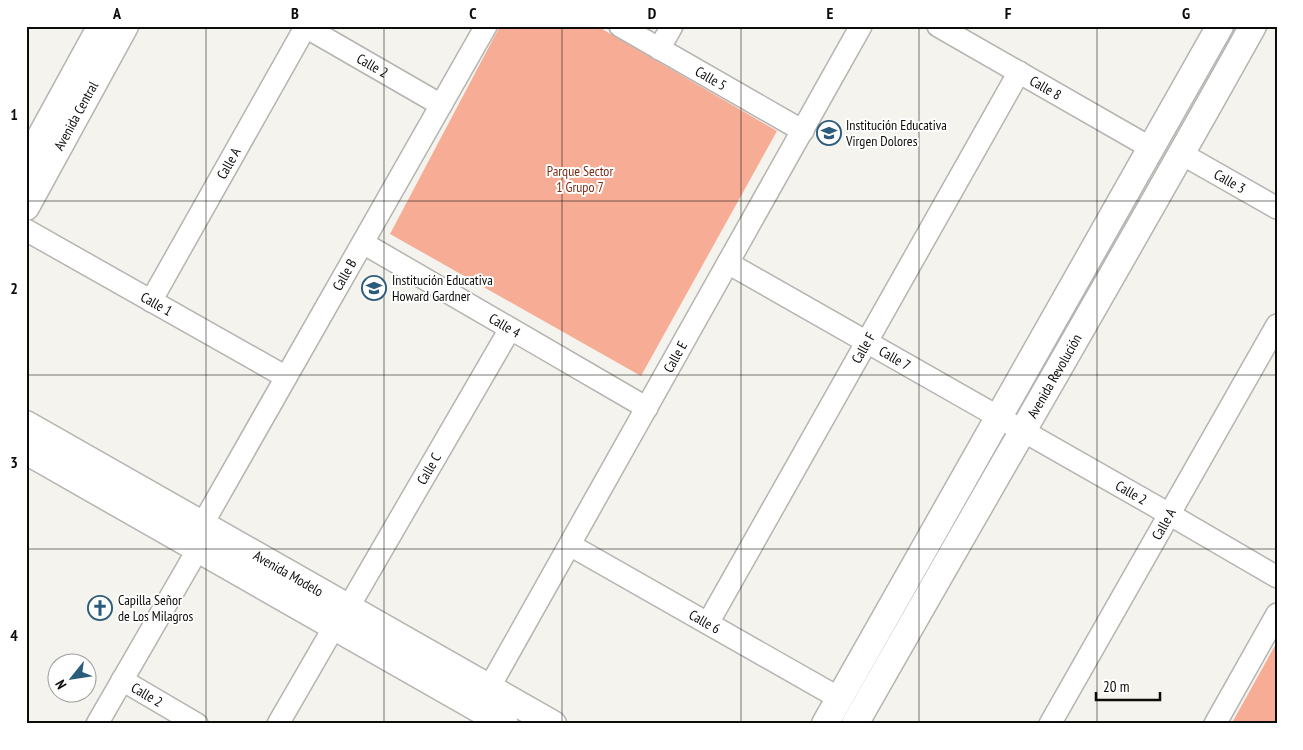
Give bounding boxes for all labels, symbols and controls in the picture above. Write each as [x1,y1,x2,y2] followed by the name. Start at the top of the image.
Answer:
[112,3,122,23] text: A
[291,3,299,23] text: B
[469,3,477,23] text: C
[648,3,657,23] text: D
[827,3,834,23] text: E
[1005,3,1012,23] text: F
[1182,3,1190,23] text: G
[353,49,391,82] street label: Calle 2
[692,62,730,94] street label: Calle 5
[1027,72,1065,104] street label: Calle 8
[50,78,102,153] street label: Avenida Central
[10,104,18,124] text: 1
[845,116,947,150] place label: Institución Educativa Virgen Dolores
[816,120,842,146] school or university icon: Institución Educativa Virgen Dolores
[213,144,245,182] street label: Calle A
[547,162,613,196] park label: Parque Sector 1 Grupo 7
[1211,165,1249,197] street label: Calle 3
[328,256,361,294] street label: Calle B
[392,271,493,305] place label: Institución Educativa Howard Gardner
[361,275,387,301] school or university icon: Institución Educativa Howard Gardner
[10,278,18,298] text: 2
[138,288,176,320] street label: Calle 1
[486,309,524,342] street label: Calle 4
[847,329,879,367] street label: Calle F
[1023,331,1086,421] street label: Avenida Revolución
[659,338,691,376] street label: Calle E
[876,342,914,374] street label: Calle 7
[413,449,445,488] street label: Calle C
[10,452,18,472] text: 3
[1112,476,1150,509] street label: Calle 2
[1148,505,1180,543] street label: Calle A
[250,546,327,600] street label: Avenida Modelo
[118,591,194,625] place label: Capilla Señor de Los Milagros
[87,595,113,621] church icon: Capilla Señor de Los Milagros
[686,606,724,638] street label: Calle 6
[10,625,18,645] text: 4
[48,652,98,702] north arrow
[1096,670,1159,702] scale bar
[51,677,70,692] text: N
[1103,677,1129,696] text: 20 m
[128,678,166,711] street label: Calle 2

